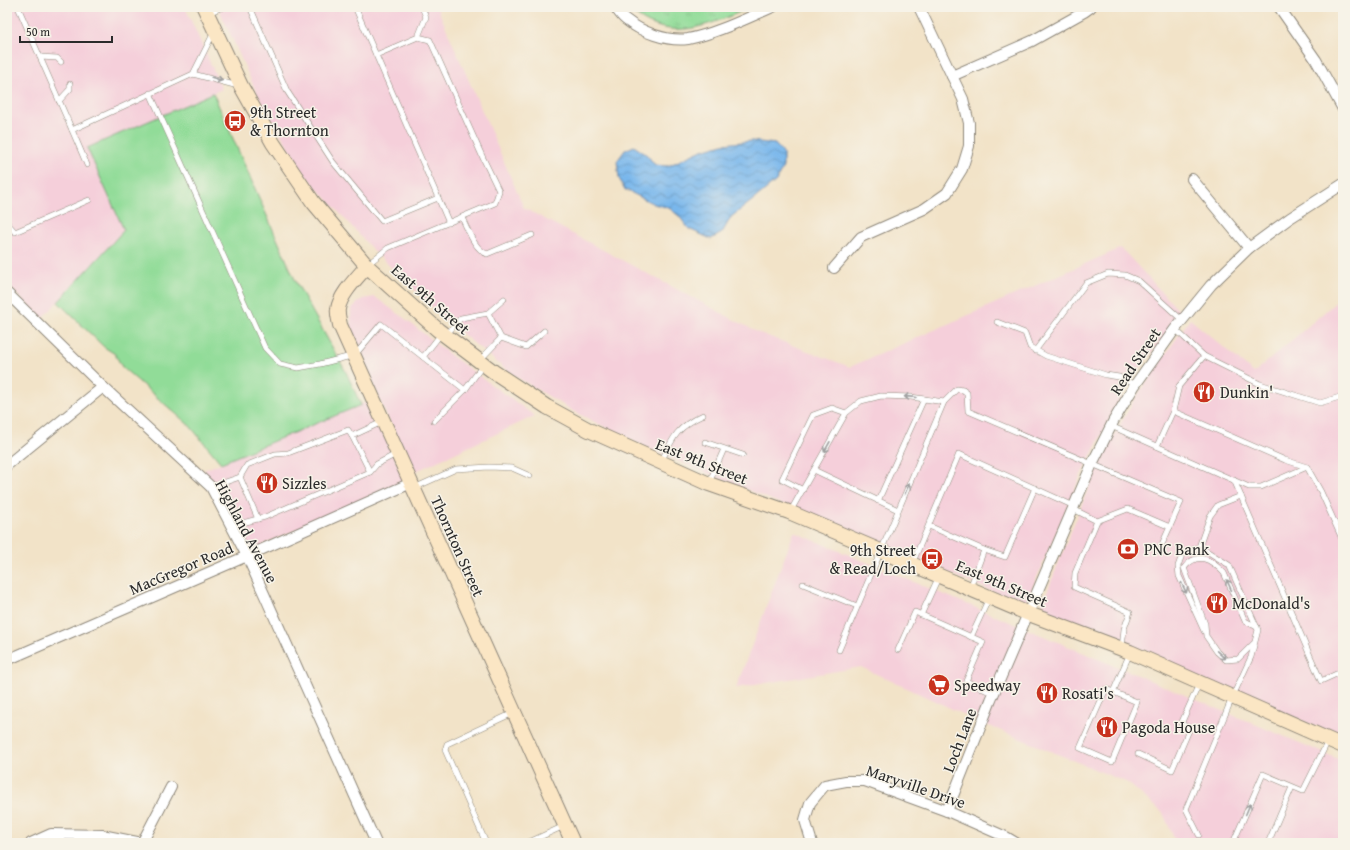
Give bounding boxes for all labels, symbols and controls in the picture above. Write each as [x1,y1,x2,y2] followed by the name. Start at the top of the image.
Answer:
[20,18,112,44] scale bar
[26,23,50,40] text: 50 m
[210,76,223,83] one-way arrow
[250,100,329,142] place label: 9th Street & Thornton
[222,108,248,134] bus stop icon: 9th Street & Thornton
[386,258,476,340] street label: East 9th Street
[1104,322,1167,400] street label: Read Street
[1191,379,1217,405] restaurant icon: Dunkin'
[1220,380,1273,404] place label: Dunkin'
[904,394,917,401] one-way arrow
[652,432,752,491] street label: East 9th Street
[822,441,830,453] one-way arrow
[254,470,280,496] restaurant icon: Sizzles
[282,471,327,495] place label: Sizzles
[210,475,284,587] street label: Highland Avenue
[904,484,911,496] one-way arrow
[425,492,491,601] street label: Thornton Street
[125,535,237,601] street label: MacGregor Road
[1115,536,1141,562] bank icon: PNC Bank
[1144,537,1210,561] place label: PNC Bank
[830,538,916,580] place label: 9th Street & Read/Loch
[919,546,945,572] bus stop icon: 9th Street & Read/Loch
[952,553,1052,613] street label: East 9th Street
[1225,579,1232,591] one-way arrow
[1181,581,1188,593] one-way arrow
[1204,590,1230,616] restaurant icon: McDonald's
[1232,591,1310,615] place label: McDonald's
[1216,650,1226,660] one-way arrow
[926,672,952,698] supermarket icon: Speedway
[954,673,1021,697] place label: Speedway
[1034,680,1060,706] restaurant icon: Rosati's
[1062,681,1114,705] place label: Rosati's
[936,704,982,776] street label: Loch Lane
[1094,714,1120,740] restaurant icon: Pagoda House
[1122,715,1215,739] place label: Pagoda House
[863,758,969,814] street label: Maryville Drive
[1244,803,1252,815] one-way arrow

